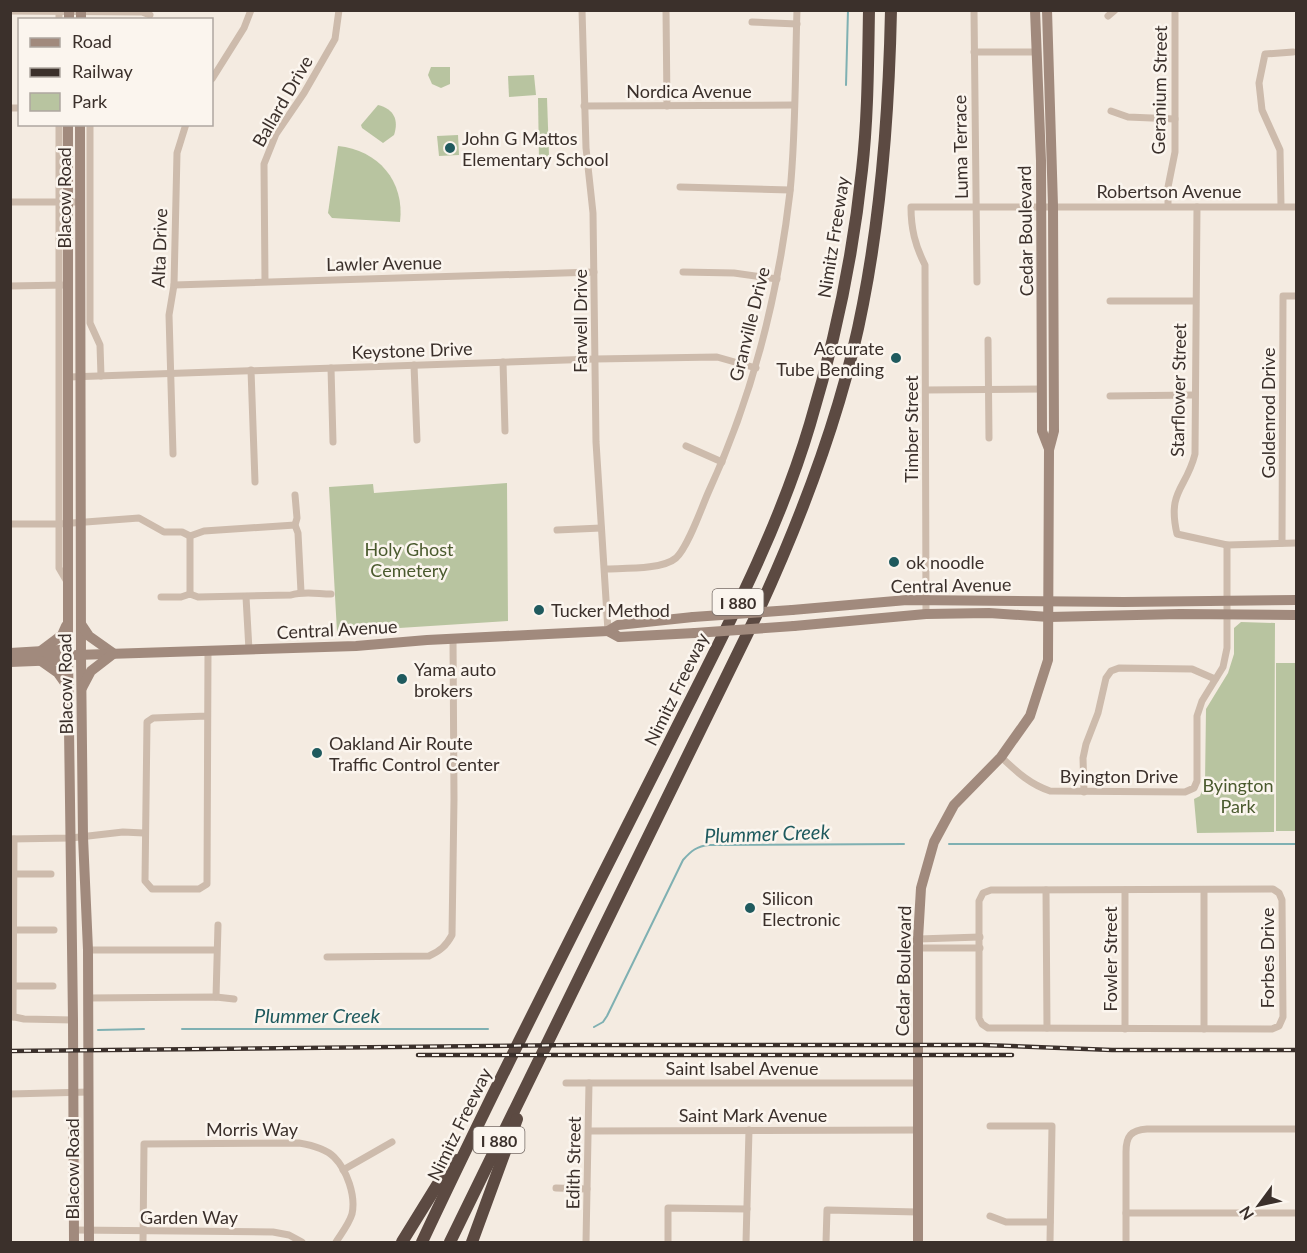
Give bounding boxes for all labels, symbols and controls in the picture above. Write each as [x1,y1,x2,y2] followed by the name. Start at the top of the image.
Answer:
[18,18,213,126] legend
[1147,25,1171,155] street label: Geranium Street
[72,30,112,52] text: Road
[247,51,317,151] street label: Ballard Drive
[72,60,133,82] text: Railway
[626,80,752,102] street label: Nordica Avenue
[72,90,108,112] text: Park
[948,95,972,199] street label: Luma Terrace
[462,127,609,170] place label: John G Mattos Elementary School
[443,141,457,155] marker: John G Mattos Elementary School
[53,147,75,249] street label: Blacow Road
[1013,165,1037,297] street label: Cedar Boulevard
[813,174,854,299] street label: Nimitz Freeway
[1096,180,1242,202] street label: Robertson Avenue
[147,208,171,288] street label: Alta Drive
[326,251,442,275] street label: Lawler Avenue
[724,264,774,384] street label: Granville Drive
[569,269,591,373] street label: Farwell Drive
[1166,322,1190,457] street label: Starflower Street
[351,337,473,363] street label: Keystone Drive
[776,337,884,380] place label: Accurate Tube Bending
[1257,347,1279,479] street label: Goldenrod Drive
[889,351,903,365] marker: Accurate Tube Bending
[900,375,922,483] street label: Timber Street
[365,538,454,581] park label: Holy Ghost Cemetery
[906,551,984,573] place label: ok noodle
[887,555,901,569] marker: ok noodle
[890,573,1012,597] street label: Central Avenue
[712,589,764,615] road number: I 880
[551,599,670,621] place label: Tucker Method
[532,603,546,617] marker: Tucker Method
[276,615,398,643] street label: Central Avenue
[639,628,713,749] street label: Nimitz Freeway
[53,633,77,735] street label: Blacow Road
[414,658,496,701] place label: Yama auto brokers
[395,672,409,686] marker: Yama auto brokers
[329,732,500,775] place label: Oakland Air Route Traffic Control Center
[310,746,324,760] marker: Oakland Air Route Traffic Control Center
[1060,765,1178,787] street label: Byington Drive
[1202,774,1274,817] park label: Byington Park
[704,819,831,847] water label: Plummer Creek
[762,887,841,930] place label: Silicon Electronic
[743,901,757,915] marker: Silicon Electronic
[891,905,915,1037] street label: Cedar Boulevard
[1099,906,1121,1012] street label: Fowler Street
[1256,907,1278,1009] street label: Forbes Drive
[254,1003,380,1027] water label: Plummer Creek
[666,1057,818,1079] street label: Saint Isabel Avenue
[422,1063,496,1184] street label: Nimitz Freeway
[679,1104,827,1126] street label: Saint Mark Avenue
[561,1116,585,1210] street label: Edith Street
[61,1118,83,1220] street label: Blacow Road
[206,1118,299,1140] street label: Morris Way
[474,1127,524,1153] road number: I 880
[1229,1175,1289,1235] north arrow
[1235,1203,1257,1224] text: N
[140,1206,239,1228] street label: Garden Way

